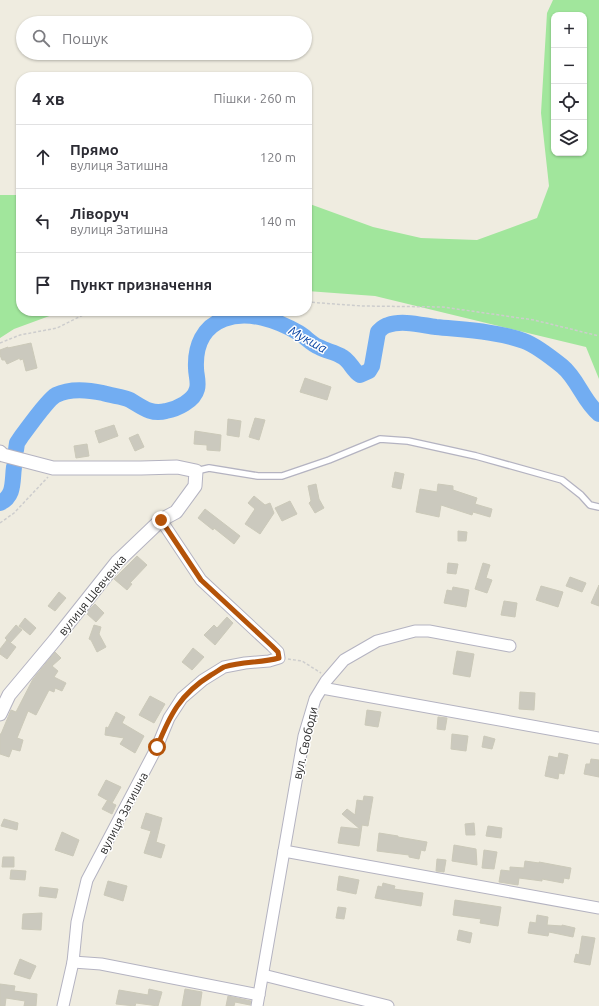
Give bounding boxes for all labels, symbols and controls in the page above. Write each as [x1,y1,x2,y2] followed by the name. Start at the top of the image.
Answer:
[551,12,587,156] map controls
[551,12,587,48] button: +
[16,16,312,60] search box
[30,27,52,49] icon: search
[62,30,108,47] text: Пошук
[551,48,587,84] button: −
[551,84,587,120] button: locate
[32,89,65,108] text: 4 хв
[214,91,296,105] text: Пішки · 260 m
[551,120,587,156] button: layers
[70,141,119,158] text: Прямо
[32,146,54,168] icon: ahead
[260,150,296,164] text: 120 m
[70,158,168,172] text: вулиця Затишна
[70,205,129,222] text: Ліворуч
[32,210,54,232] icon: left
[260,214,296,228] text: 140 m
[70,222,168,236] text: вулиця Затишна
[32,274,54,296] icon: arrive
[70,276,212,293] text: Пункт призначення
[286,323,330,355] water label: Мукша
[152,511,170,529] route end
[56,552,128,638] street label: вулиця Шевченка
[290,705,320,781] street label: вул. Свободи
[148,738,166,756] route start
[96,770,150,856] street label: вулиця Затишна

